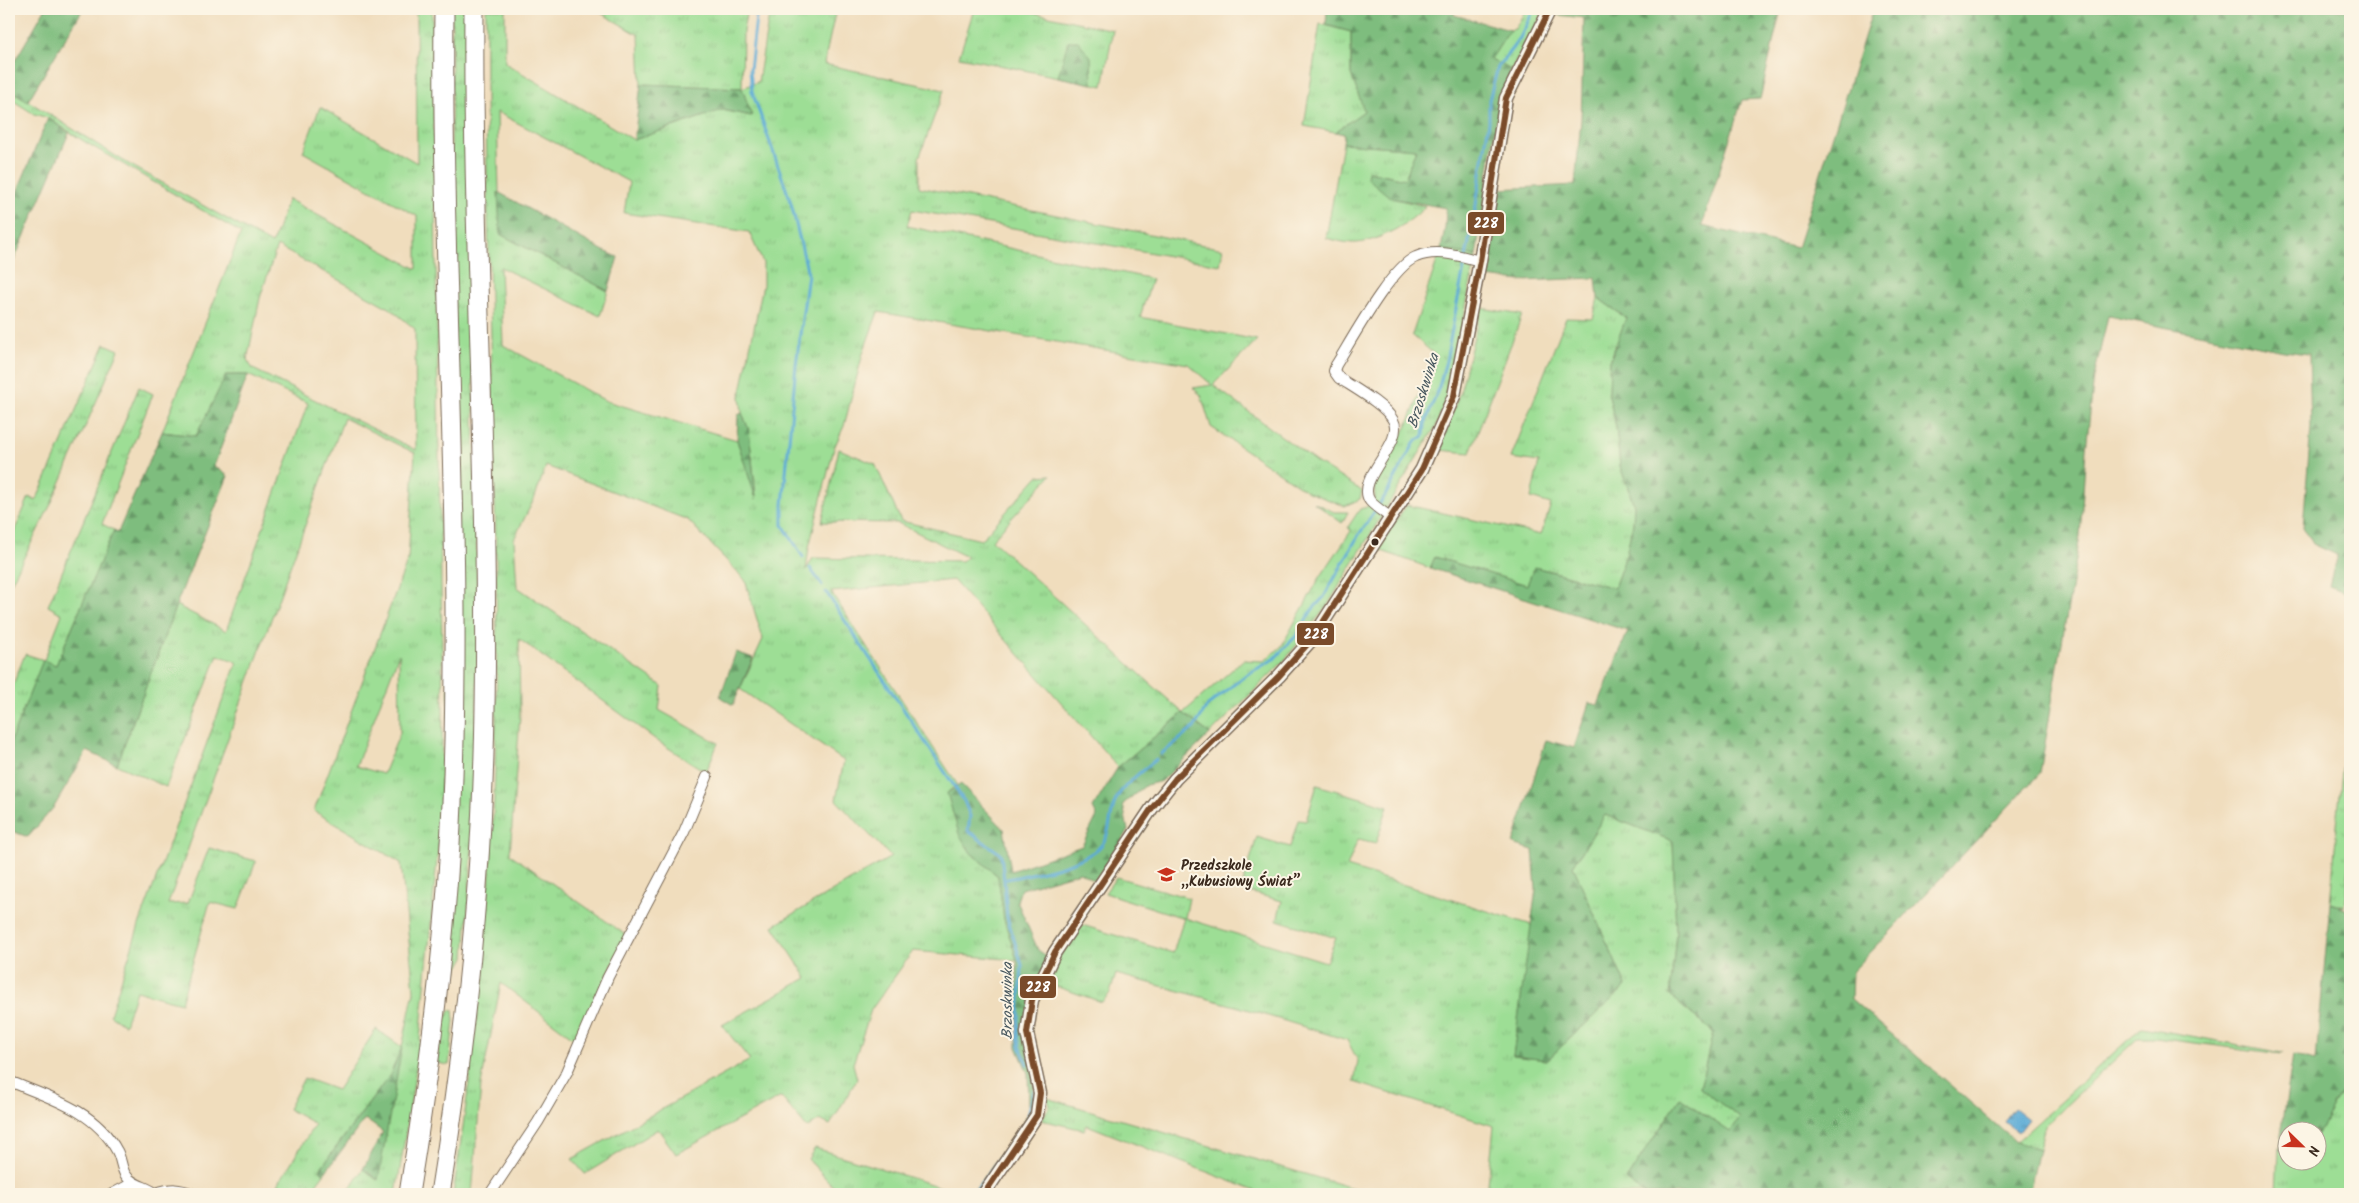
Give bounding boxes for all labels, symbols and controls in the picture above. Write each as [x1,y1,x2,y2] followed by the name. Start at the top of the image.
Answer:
[1467,211,1505,235] line badge: 228
[1474,213,1499,235] text: 228
[1401,350,1447,431] water label: Brzoskwinka
[1370,537,1380,547] unlabelled marker
[1296,622,1335,646] line badge: 228
[1304,624,1329,646] text: 228
[1181,855,1301,893] place label: Przedszkole „Kubusiowy Świat”
[1157,864,1177,884] school or university icon: Przedszkole „Kubusiowy Świat”
[996,962,1020,1040] water label: Brzoskwinka
[1019,975,1057,999] line badge: 228
[1026,977,1051,999] text: 228
[2276,1120,2326,1170] north arrow
[2301,1142,2325,1159] text: N

